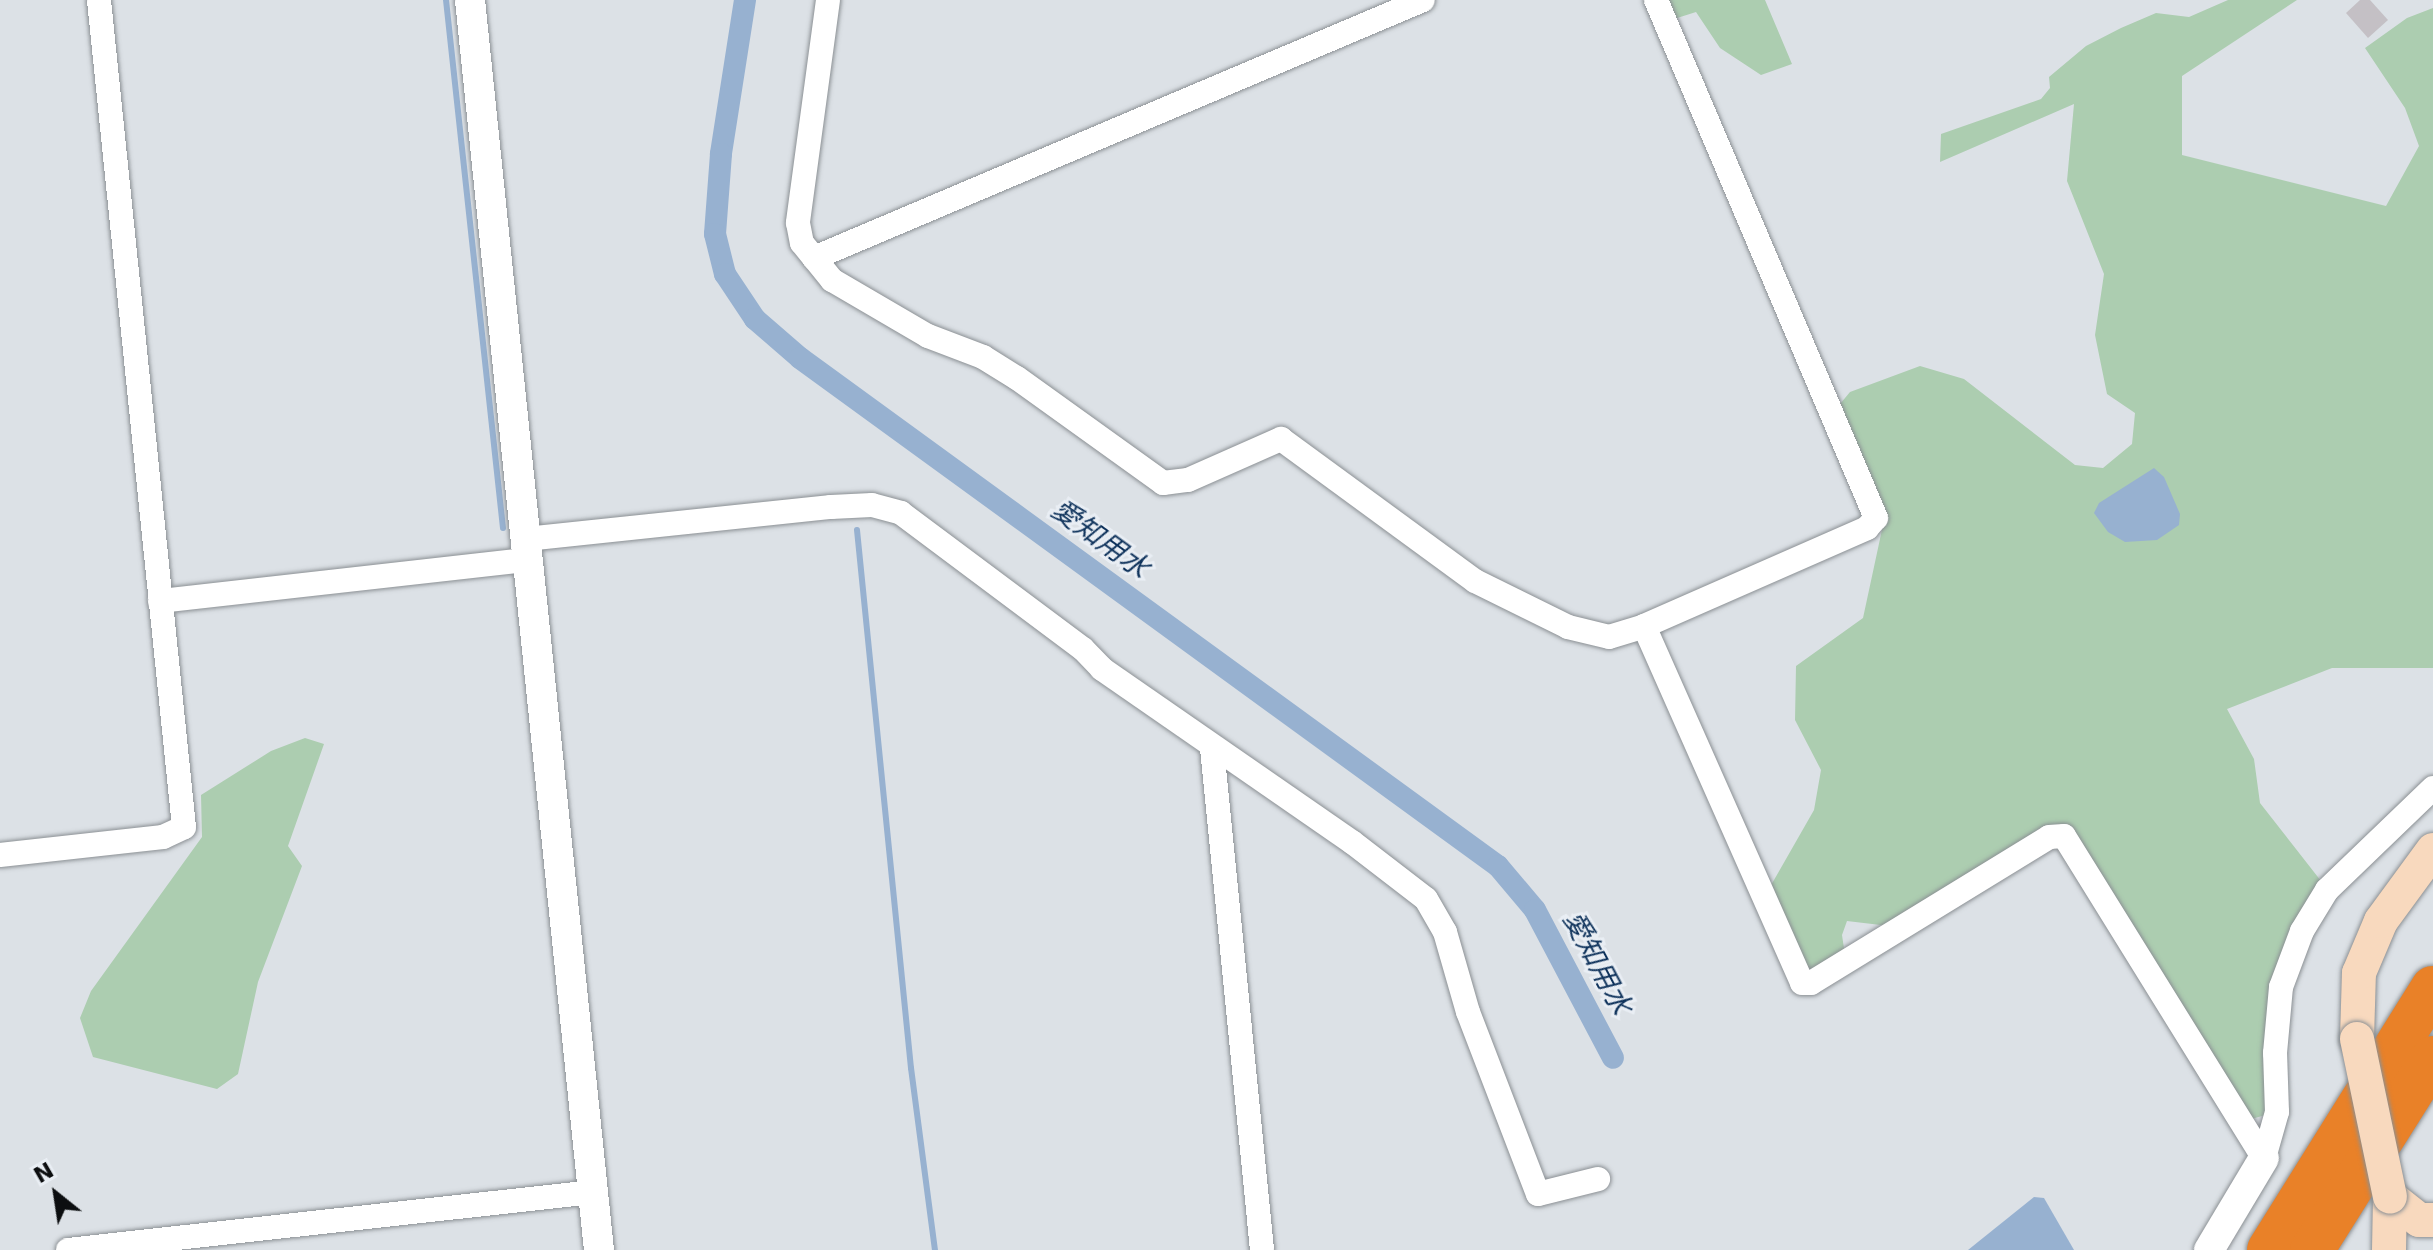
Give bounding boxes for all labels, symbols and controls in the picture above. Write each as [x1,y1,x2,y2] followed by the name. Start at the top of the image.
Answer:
[1045,492,1155,586] water label: 愛知用水
[1556,906,1638,1020] water label: 愛知用水
[16,1154,96,1234] north arrow
[30,1157,58,1188] text: N

